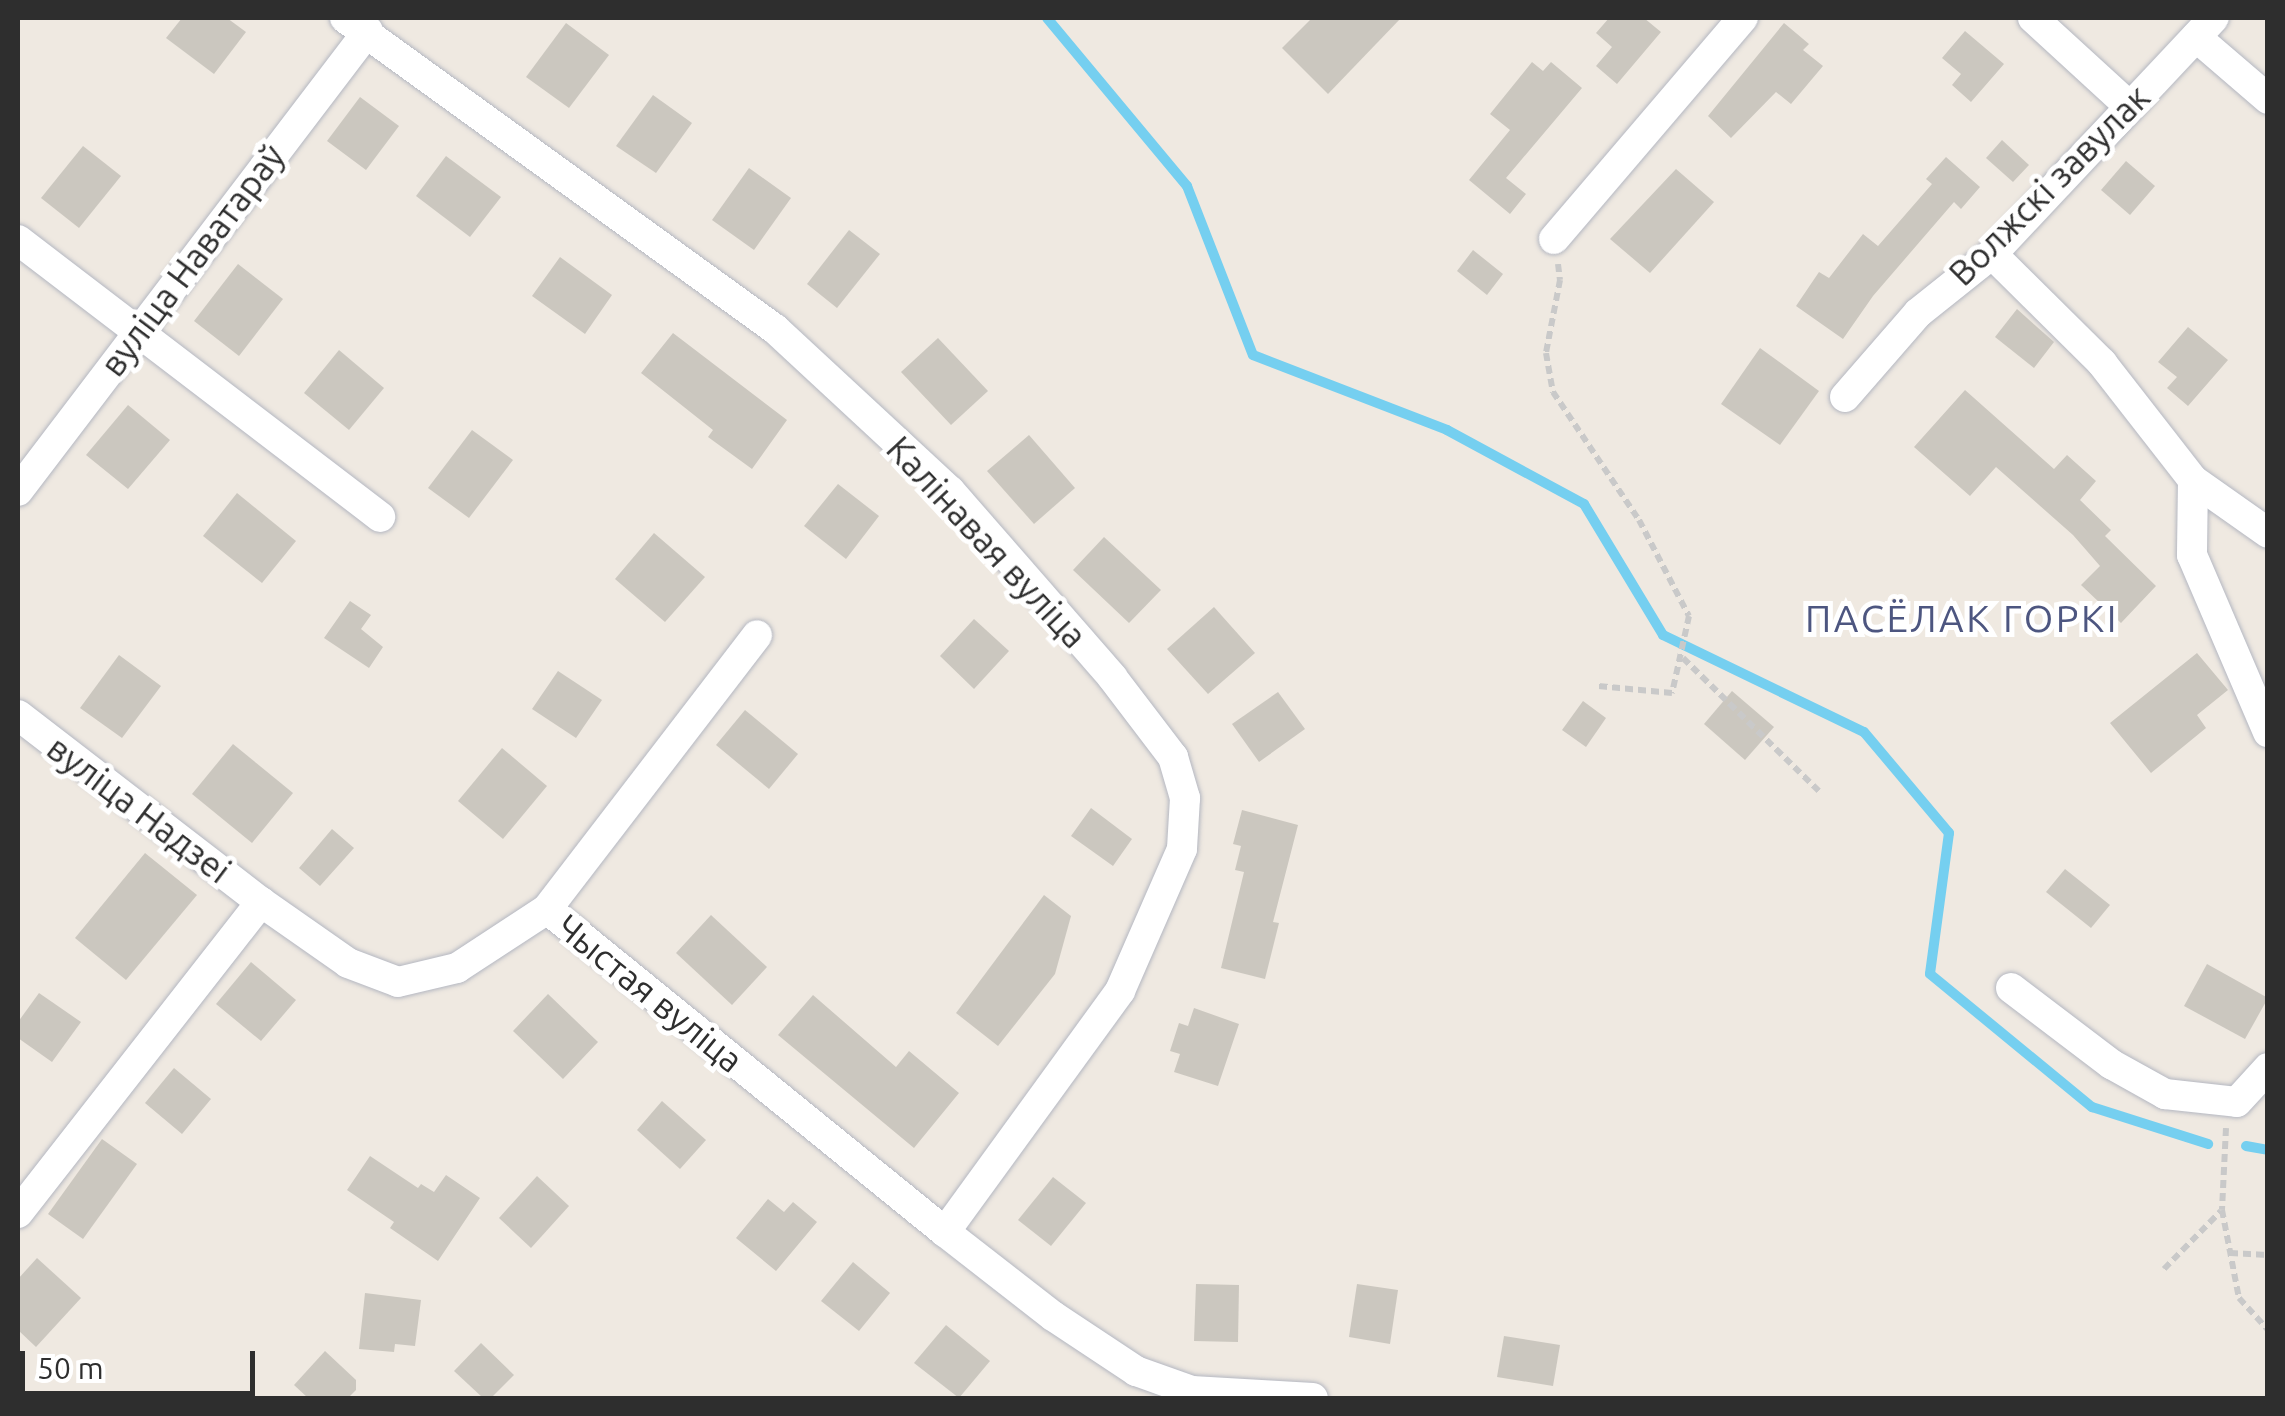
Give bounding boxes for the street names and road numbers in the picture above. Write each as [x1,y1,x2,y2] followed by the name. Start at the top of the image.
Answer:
[1940,76,2158,294] street label: Волжскі завулак
[91,136,293,384] street label: вуліца Наватараў
[878,428,1096,656] street label: Калінавая вуліца
[39,727,239,891] street label: вуліца Надзеі
[548,905,752,1081] street label: Чыстая вуліца

